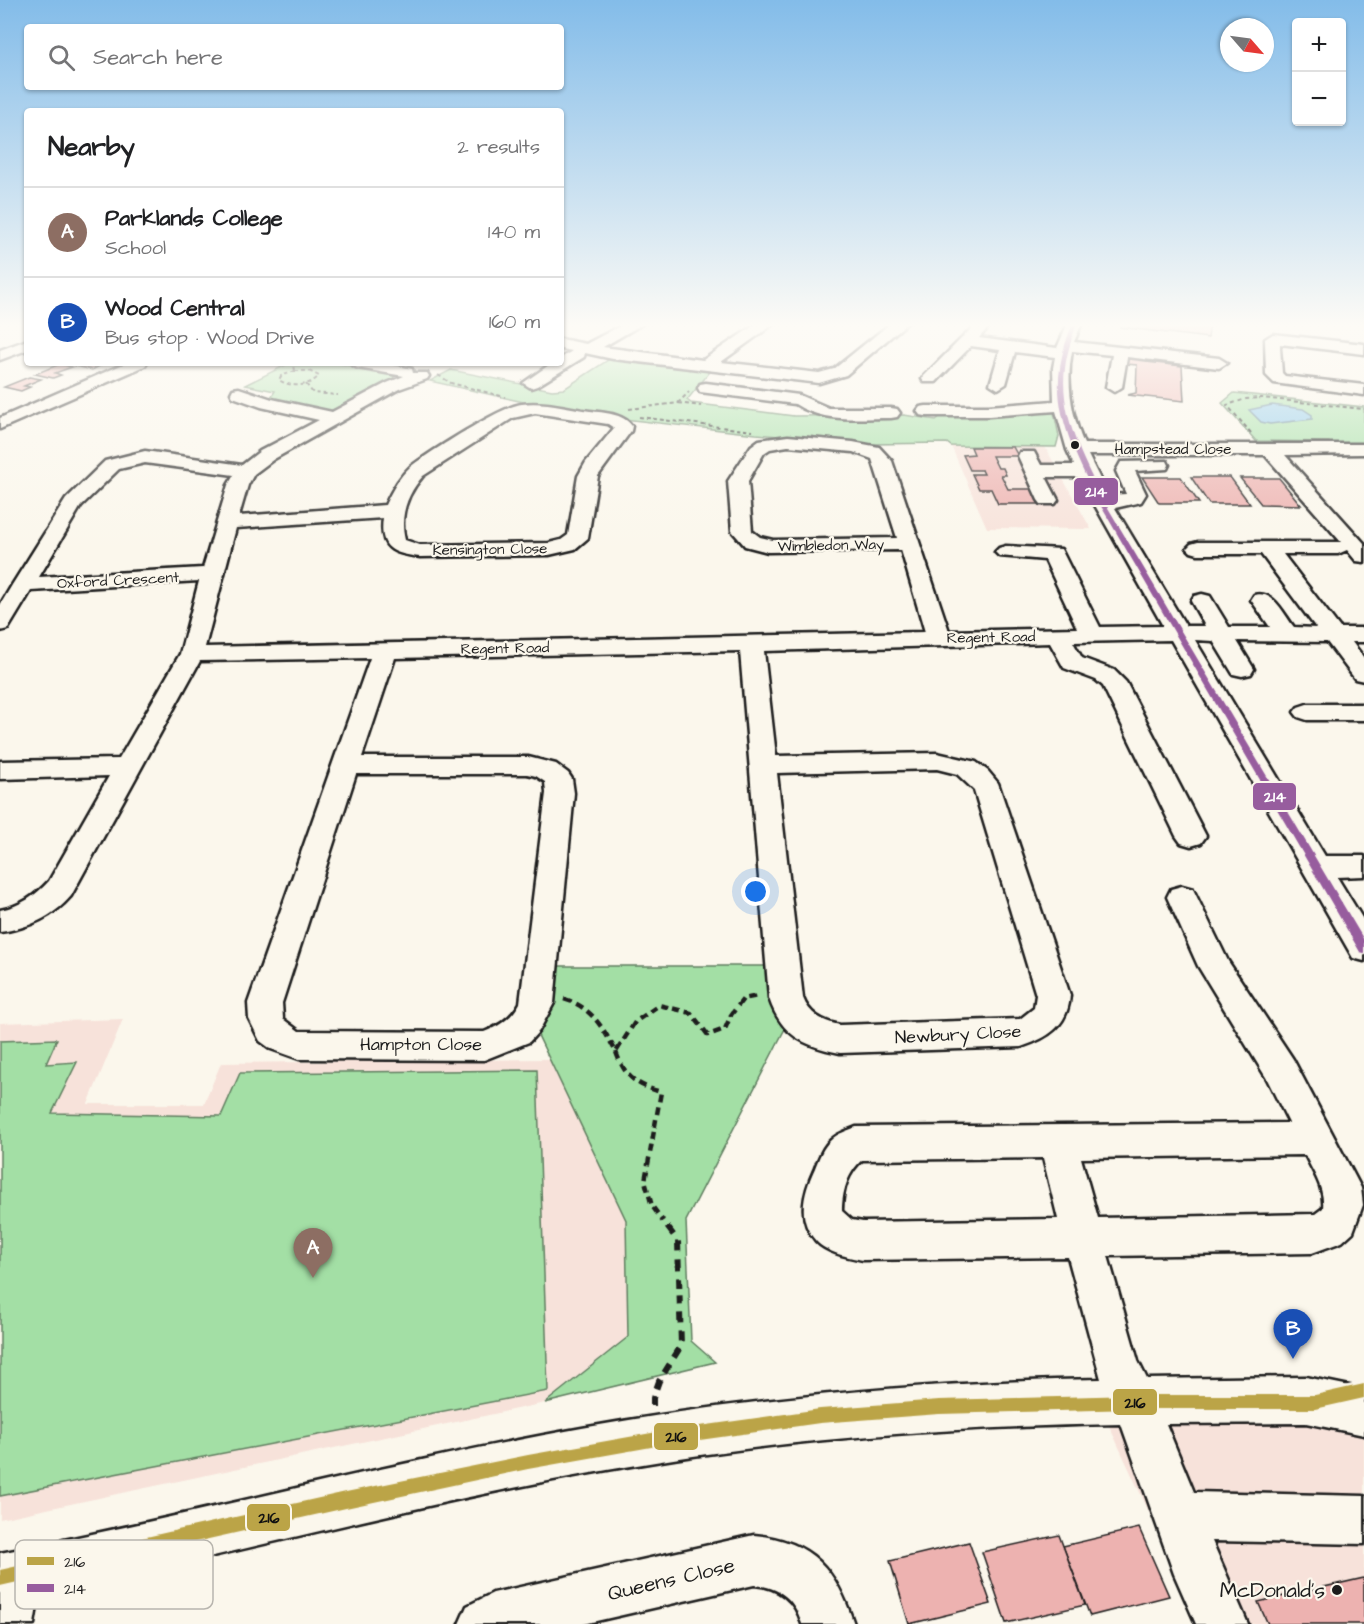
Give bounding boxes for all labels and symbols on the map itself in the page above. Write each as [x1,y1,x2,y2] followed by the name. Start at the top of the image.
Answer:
[1220,18,1274,72] north arrow
[1069,439,1081,451] unlabelled marker
[1115,439,1231,460] street label: Hampstead Close
[1073,477,1119,506] line badge: 214
[1084,481,1107,503] text: 214
[778,534,884,558] street label: Wimbledon Way
[432,538,548,562] street label: Kensington Close
[56,567,180,594] street label: Oxford Crescent
[946,626,1036,650] street label: Regent Road
[460,637,550,661] street label: Regent Road
[1252,782,1297,811] line badge: 214
[1263,786,1286,808] text: 214
[741,877,770,906] your location
[894,1019,1022,1051] street label: Newbury Close
[360,1032,482,1057] street label: Hampton Close
[294,1228,332,1278] pin: A
[1274,1310,1312,1359] pin: B
[1112,1388,1158,1416] line badge: 216
[1123,1392,1146,1414] text: 216
[653,1422,699,1451] line badge: 216
[664,1426,687,1448] text: 216
[246,1503,291,1532] line badge: 216
[257,1507,280,1529] text: 216
[15,1540,213,1609] legend
[64,1551,85,1573] text: 216
[605,1551,738,1608] street label: Queens Close
[1220,1576,1325,1605] place label: McDonald's
[64,1578,86,1600] text: 214
[1330,1583,1344,1597] marker: McDonald's

